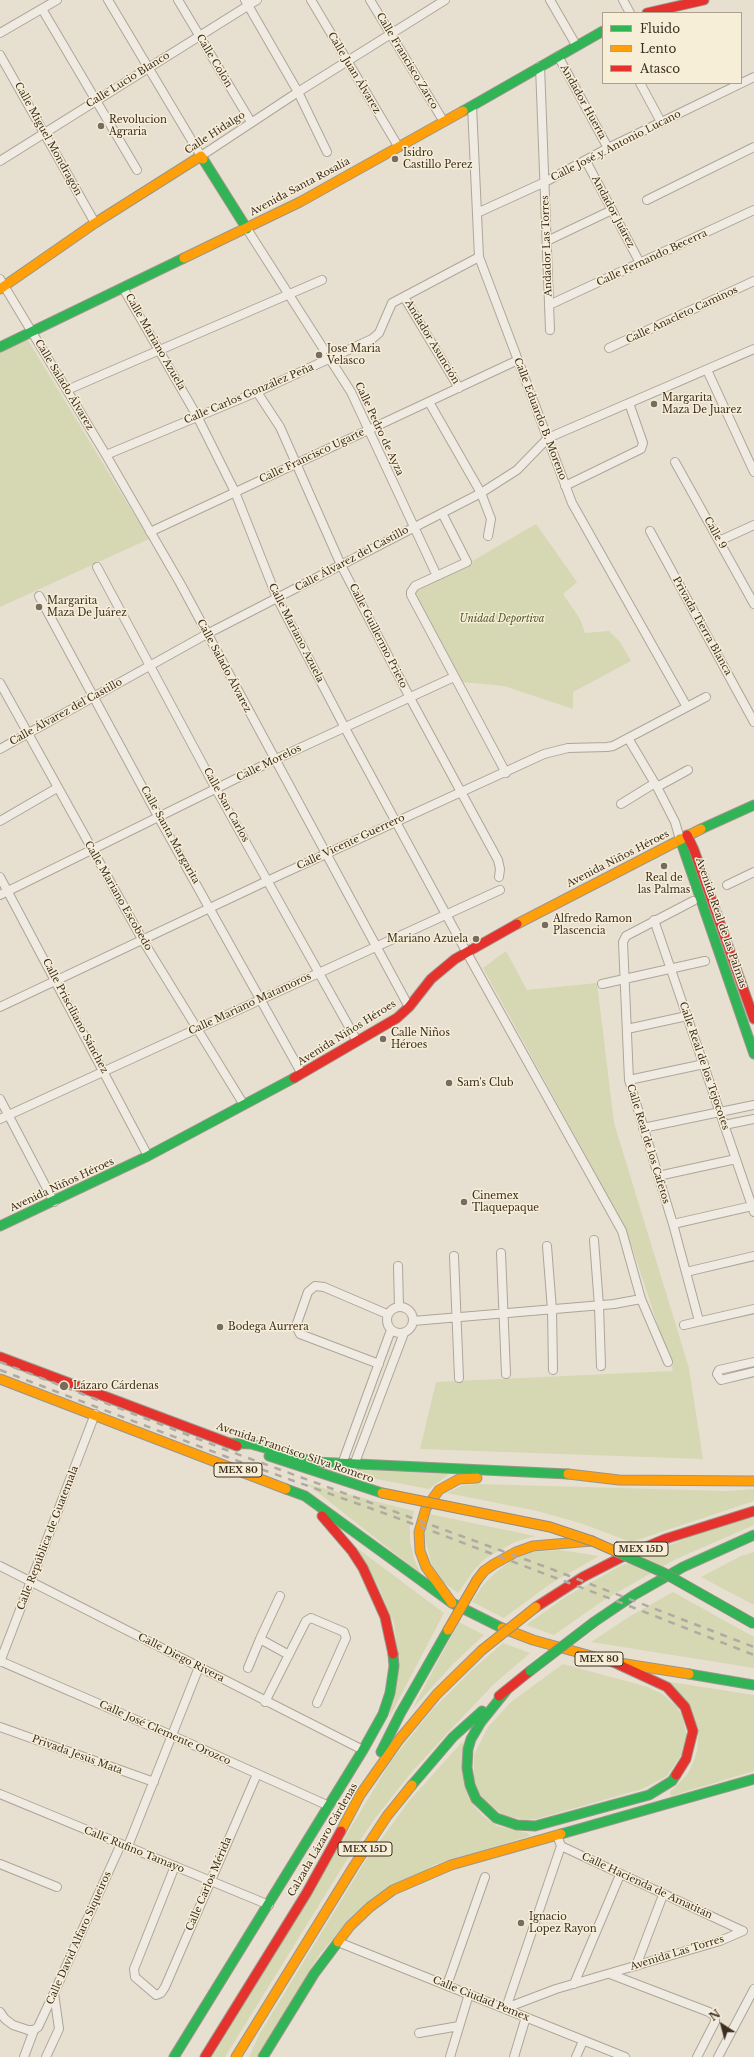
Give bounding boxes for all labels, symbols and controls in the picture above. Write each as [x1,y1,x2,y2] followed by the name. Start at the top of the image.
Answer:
[373,11,441,111] street label: Calle Francisco Zarco
[602,12,742,84] legend
[640,21,680,36] text: Fluido
[325,30,383,116] street label: Calle Juan Álvarez
[193,32,235,90] street label: Calle Colón
[640,41,676,56] text: Lento
[84,49,172,111] street label: Calle Lucio Blanco
[640,61,680,76] text: Atasco
[558,63,608,141] street label: Andador Huerta
[12,80,84,198] street label: Calle Miguel Mondragón
[549,108,683,184] street label: Calle José y Antonio Lucano
[183,109,247,157] street label: Calle Hidalgo
[109,114,167,138] place label: Revolucion Agraria
[96,121,106,131] marker: Revolucion Agraria
[403,147,472,170] place label: Isidro Castillo Perez
[390,154,400,164] marker: Isidro Castillo Perez
[248,155,352,219] street label: Avenida Santa Rosalía
[589,174,637,250] street label: Andador Juárez
[539,195,555,297] street label: Andador Las Torres
[595,227,709,289] street label: Calle Fernando Becerra
[624,284,740,346] street label: Calle Anacleto Caminos
[122,292,188,392] street label: Calle Mariano Azuela
[402,298,462,386] street label: Andador Asunción
[32,337,96,433] street label: Calle Salado Álvarez
[327,343,381,366] place label: Jose Maria Velasco
[314,350,324,360] marker: Jose Maria Velasco
[511,356,569,482] street label: Calle Eduardo B. Moreno
[182,361,316,427] street label: Calle Carlos González Peña
[352,380,406,478] street label: Calle Pedro de Ayza
[662,392,742,416] place label: Margarita Maza De Juarez
[649,399,659,409] marker: Margarita Maza De Juarez
[258,426,366,486] street label: Calle Francisco Ugarte
[701,515,729,551] street label: Calle 9
[293,524,411,594] street label: Calle Álvarez del Castillo
[670,575,734,677] street label: Privada Tierra Blanca
[266,581,326,685] street label: Calle Mariano Azuela
[346,582,410,690] street label: Calle Guillermo Prieto
[47,595,127,618] place label: Margarita Maza De Juárez
[34,602,44,612] marker: Margarita Maza De Juárez
[460,613,544,625] park label: Unidad Deportiva
[194,617,254,715] street label: Calle Salado Álvarez
[8,676,124,748] street label: Calle Álvarez del Castillo
[235,742,303,784] street label: Calle Morelos
[201,766,251,844] street label: Calle San Carlos
[138,784,202,886] street label: Calle Santa Margarita
[295,812,407,872] street label: Calle Vicente Guerrero
[565,828,671,890] street label: Avenida Niños Héroes
[82,839,154,953] street label: Calle Mariano Escobedo
[693,856,749,990] street label: Avenida Real de las Palmas
[659,861,669,871] marker: Real de las Palmas
[638,872,690,896] place label: Real de las Palmas
[553,913,632,936] place label: Alfredo Ramon Plascencia
[540,920,550,930] marker: Alfredo Ramon Plascencia
[387,933,468,945] place label: Mariano Azuela
[471,934,481,944] marker: Mariano Azuela
[40,957,110,1075] street label: Calle Prisciliano Sánchez
[187,970,313,1038] street label: Calle Mariano Matamoros
[296,998,398,1068] street label: Avenida Niños Héroes
[676,1000,732,1132] street label: Calle Real de los Tejocotes
[391,1027,450,1050] place label: Calle Niños Héroes
[378,1034,388,1044] marker: Calle Niños Héroes
[457,1077,513,1089] place label: Sam's Club
[444,1078,454,1088] marker: Sam's Club
[624,1083,672,1205] street label: Calle Real de los Cafetos
[8,1156,116,1214] street label: Avenida Niños Héroes
[472,1190,539,1214] place label: Cinemex Tlaquepaque
[459,1197,469,1207] marker: Cinemex Tlaquepaque
[228,1321,309,1333] place label: Bodega Aurrera
[215,1322,225,1332] marker: Bodega Aurrera
[58,1380,70,1392] marker: Lázaro Cárdenas
[73,1380,159,1392] place label: Lázaro Cárdenas
[215,1420,375,1486] street label: Avenida Francisco Silva Romero
[214,1463,262,1477] road number: MEX 80
[15,1464,81,1612] street label: Calle República de Guatemala
[614,1542,668,1556] road number: MEX 15D
[136,1631,226,1685] street label: Calle Diego Rivera
[575,1652,623,1666] road number: MEX 80
[97,1698,233,1768] street label: Calle José Clemente Orozco
[30,1733,124,1777] street label: Privada Jesús Mata
[286,1781,360,1899] street label: Calzada Lázaro Cárdenas
[82,1824,186,1876] street label: Calle Rufino Tamayo
[184,1835,234,1933] street label: Calle Carlos Mérida
[338,1842,392,1856] road number: MEX 15D
[580,1850,714,1922] street label: Calle Hacienda de Amatitán
[44,1870,114,2006] street label: Calle David Alfaro Siqueiros
[529,1911,597,1934] place label: Ignacio Lopez Rayon
[516,1918,526,1928] marker: Ignacio Lopez Rayon
[629,1933,725,1973] street label: Avenida Las Torres
[431,1974,531,2024] street label: Calle Ciudad Pemex
[702,2005,742,2045] north arrow
[707,2007,723,2024] text: N

